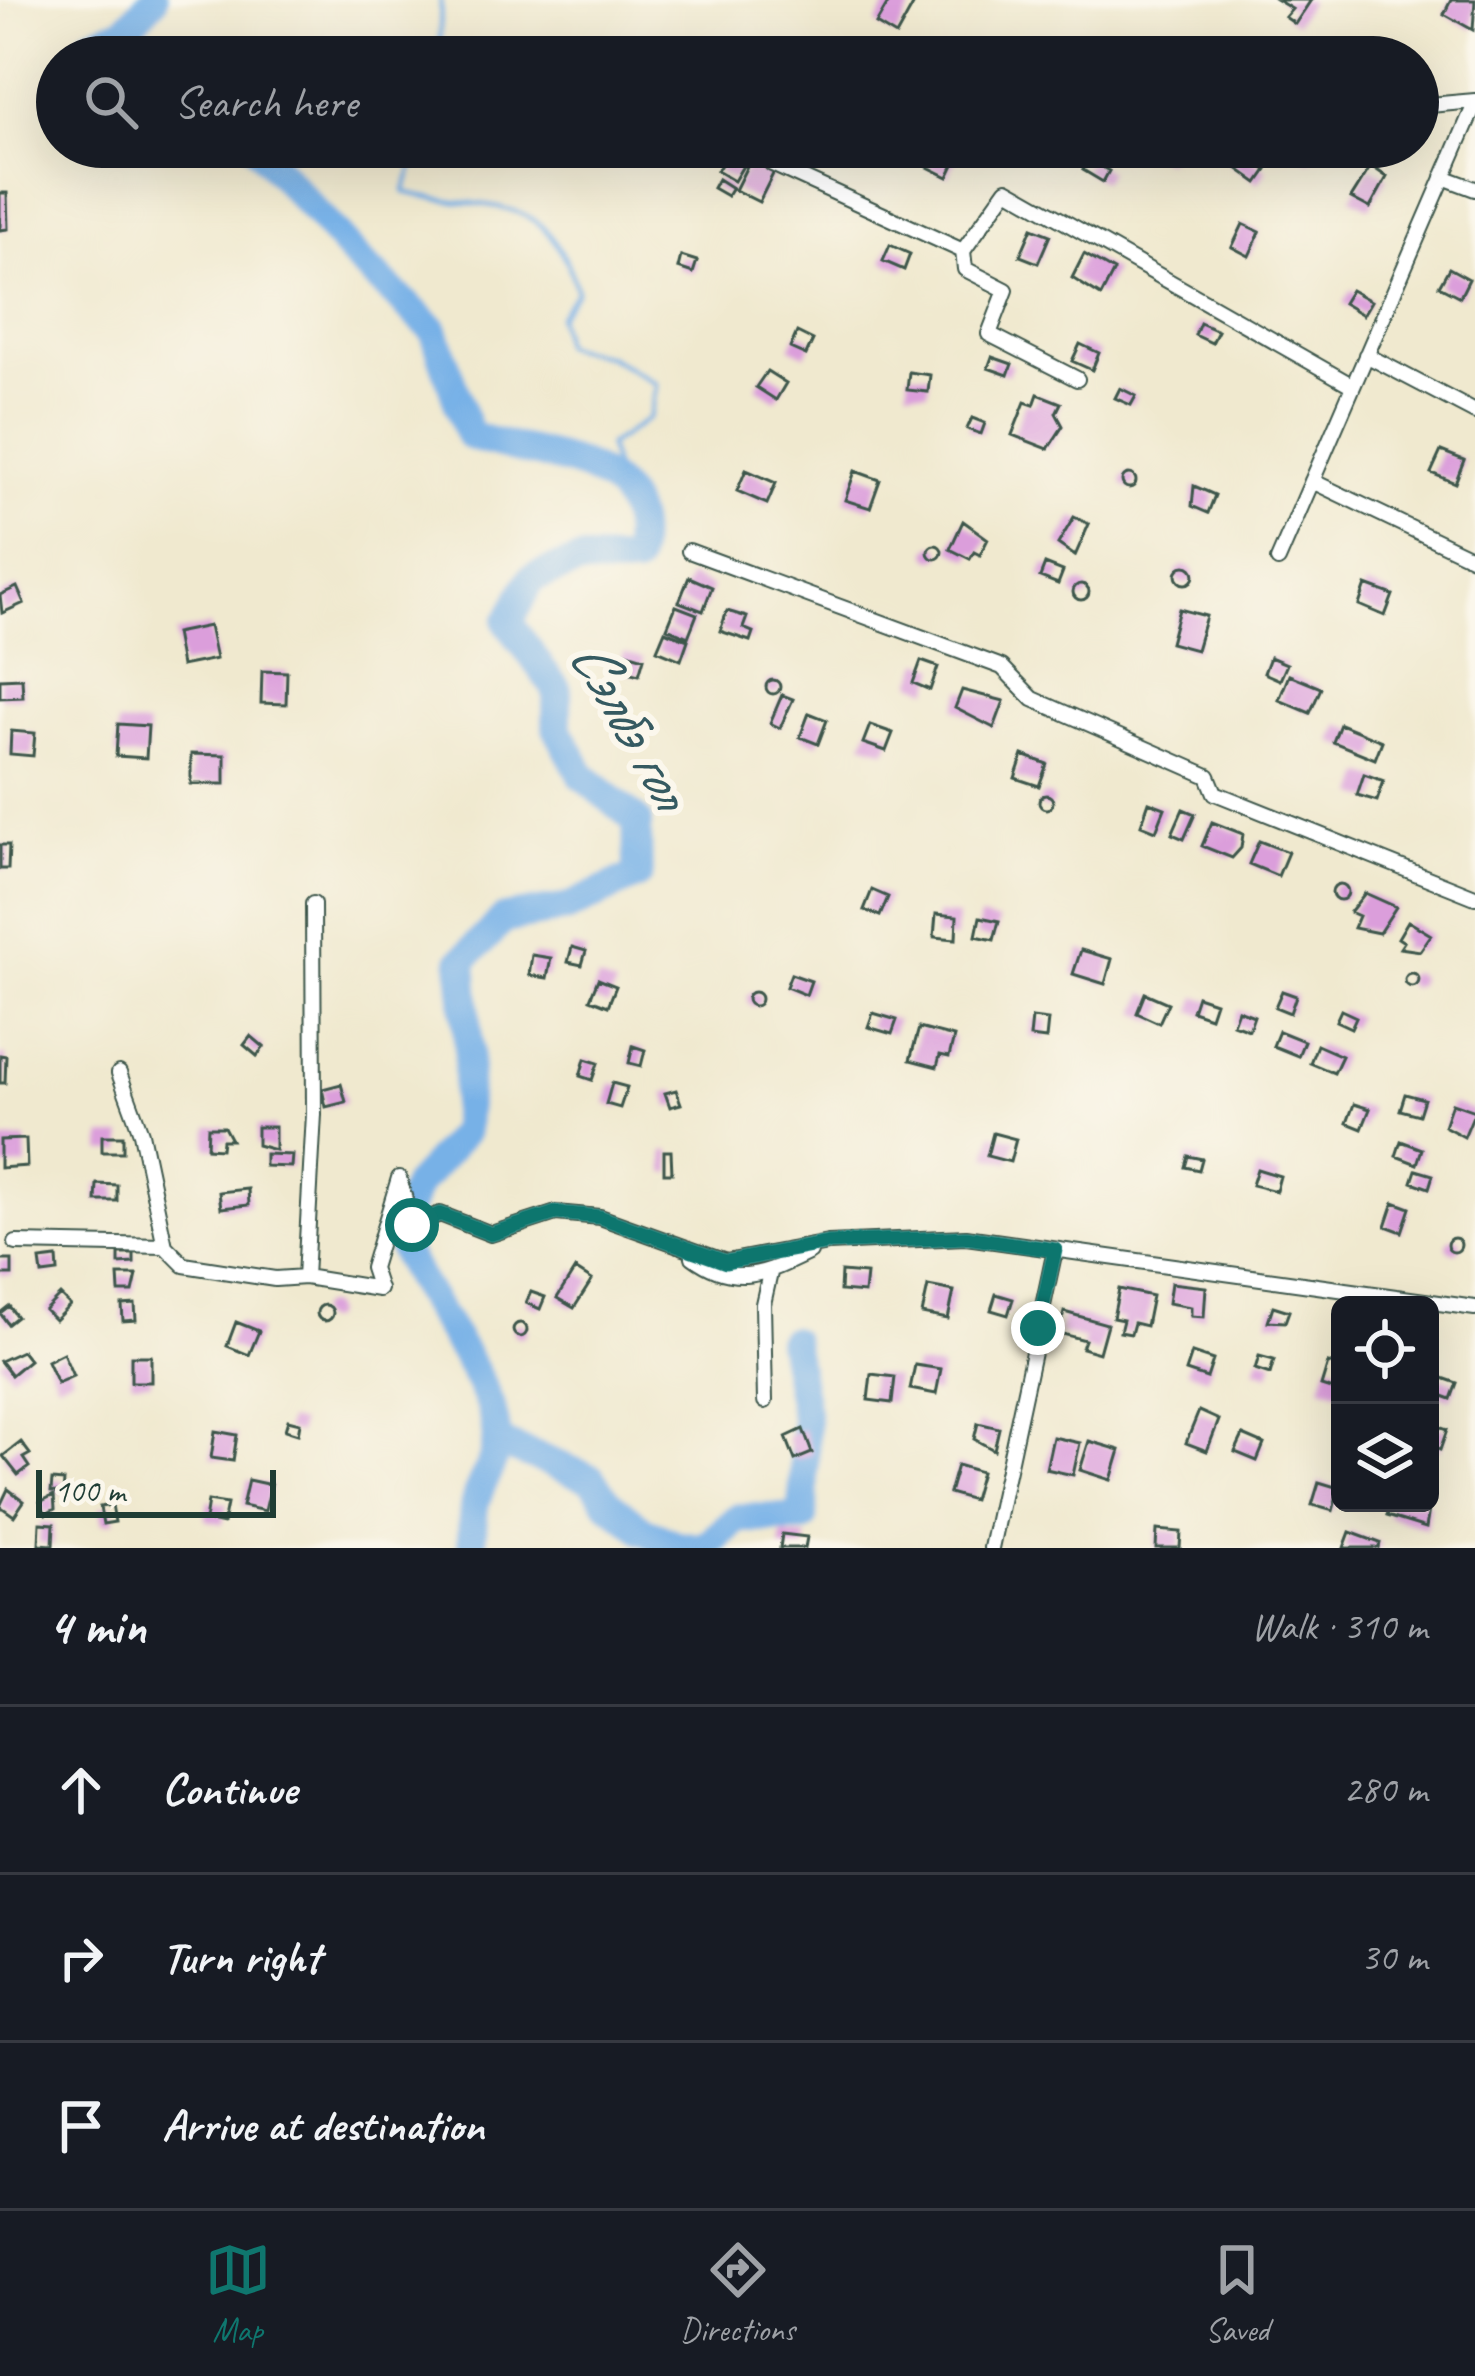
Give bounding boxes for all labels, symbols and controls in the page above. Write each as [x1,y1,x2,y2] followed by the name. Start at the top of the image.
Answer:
[36,36,1439,168] search box
[78,69,144,135] icon: search
[174,74,357,131] text: Search here
[553,624,713,827] water label: Сэлбэ гол
[385,1198,439,1252] route start
[1331,1296,1439,1512] map controls
[1331,1296,1439,1404] button: locate
[1011,1301,1065,1355] route end
[1331,1404,1439,1512] button: layers
[36,1464,276,1517] scale bar
[54,1470,125,1512] text: 100 m
[48,1594,146,1658] text: 4 min
[1251,1602,1427,1651] text: Walk · 310 m
[48,1757,114,1823] icon: ahead
[162,1761,296,1818] text: Continue
[1343,1765,1427,1814] text: 280 m
[48,1925,114,1991] icon: right
[162,1929,320,1986] text: Turn right
[1361,1933,1427,1982] text: 30 m
[48,2093,114,2159] icon: arrive
[162,2097,484,2154] text: Arrive at destination
[205,2237,271,2351] tab: Map
[680,2237,795,2351] tab: Directions
[1204,2237,1270,2351] tab: Saved

